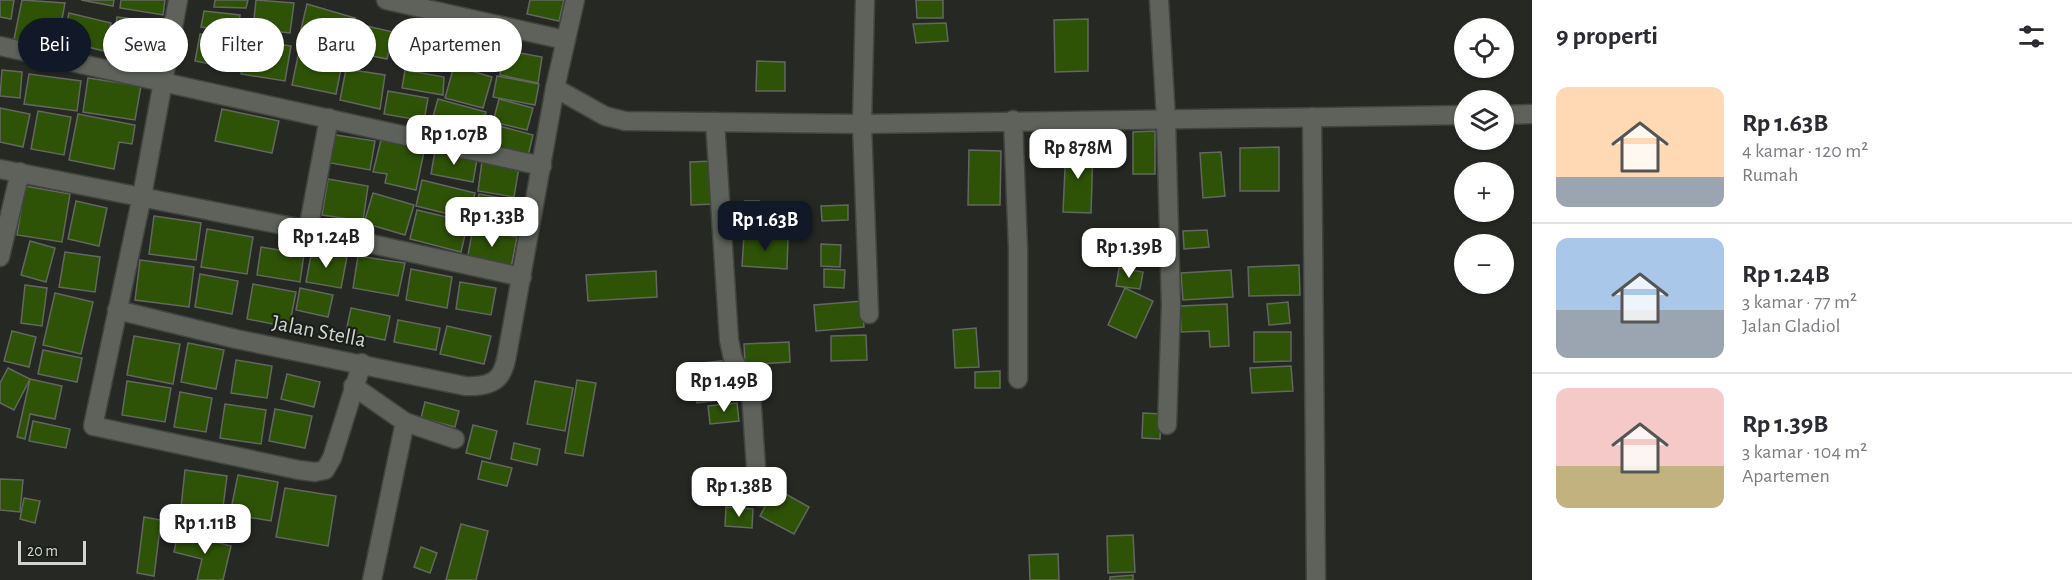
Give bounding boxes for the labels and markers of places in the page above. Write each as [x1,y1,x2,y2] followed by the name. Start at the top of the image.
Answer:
[392,115,516,166] pin: Rp 1.07B
[1023,129,1133,180] pin: Rp 878M
[430,197,554,248] pin: Rp 1.33B
[703,201,827,252] pin: Rp 1.63B
[264,218,388,269] pin: Rp 1.24B
[1067,228,1191,279] pin: Rp 1.39B
[662,362,786,413] pin: Rp 1.49B
[677,467,801,518] pin: Rp 1.38B
[143,504,267,555] pin: Rp 1.11B

